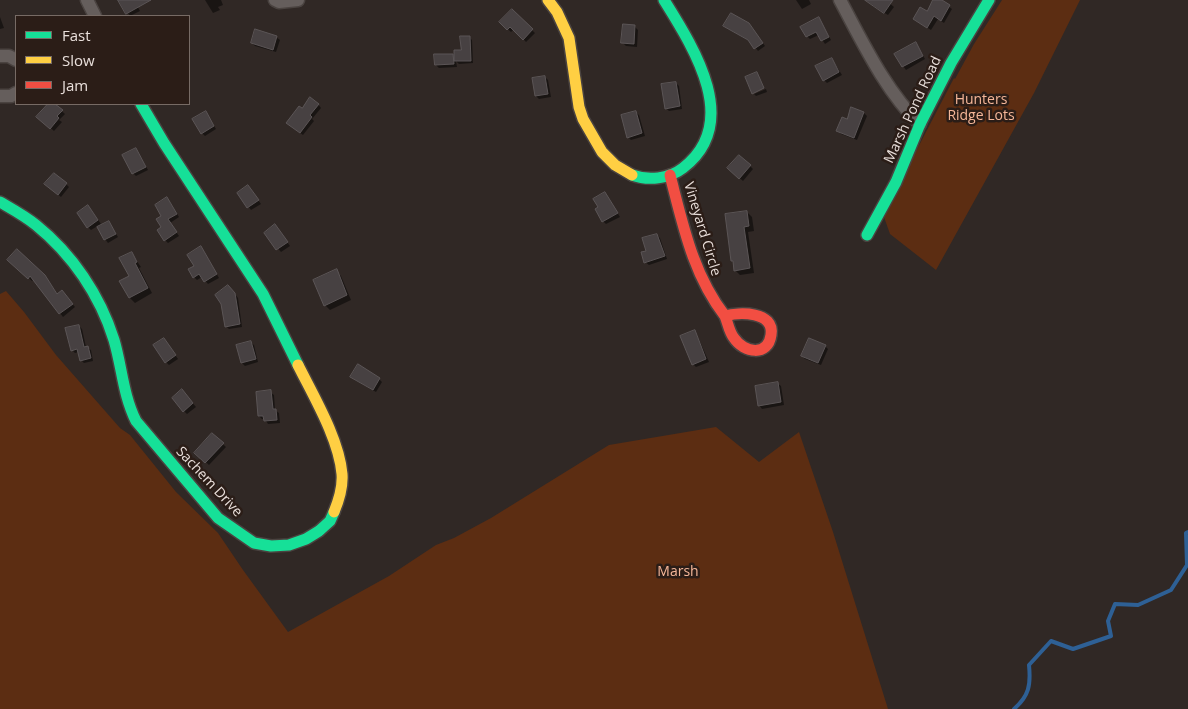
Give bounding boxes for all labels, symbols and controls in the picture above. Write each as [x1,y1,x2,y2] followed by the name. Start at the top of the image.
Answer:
[15,15,190,105] legend
[62,25,91,45] text: Fast
[62,50,95,70] text: Slow
[881,54,945,166] street label: Marsh Pond Road
[62,75,88,95] text: Jam
[947,92,1015,124] park label: Hunters Ridge Lots
[680,180,724,278] street label: Vineyard Circle
[172,444,246,520] street label: Sachem Drive
[657,564,699,580] park label: Marsh

